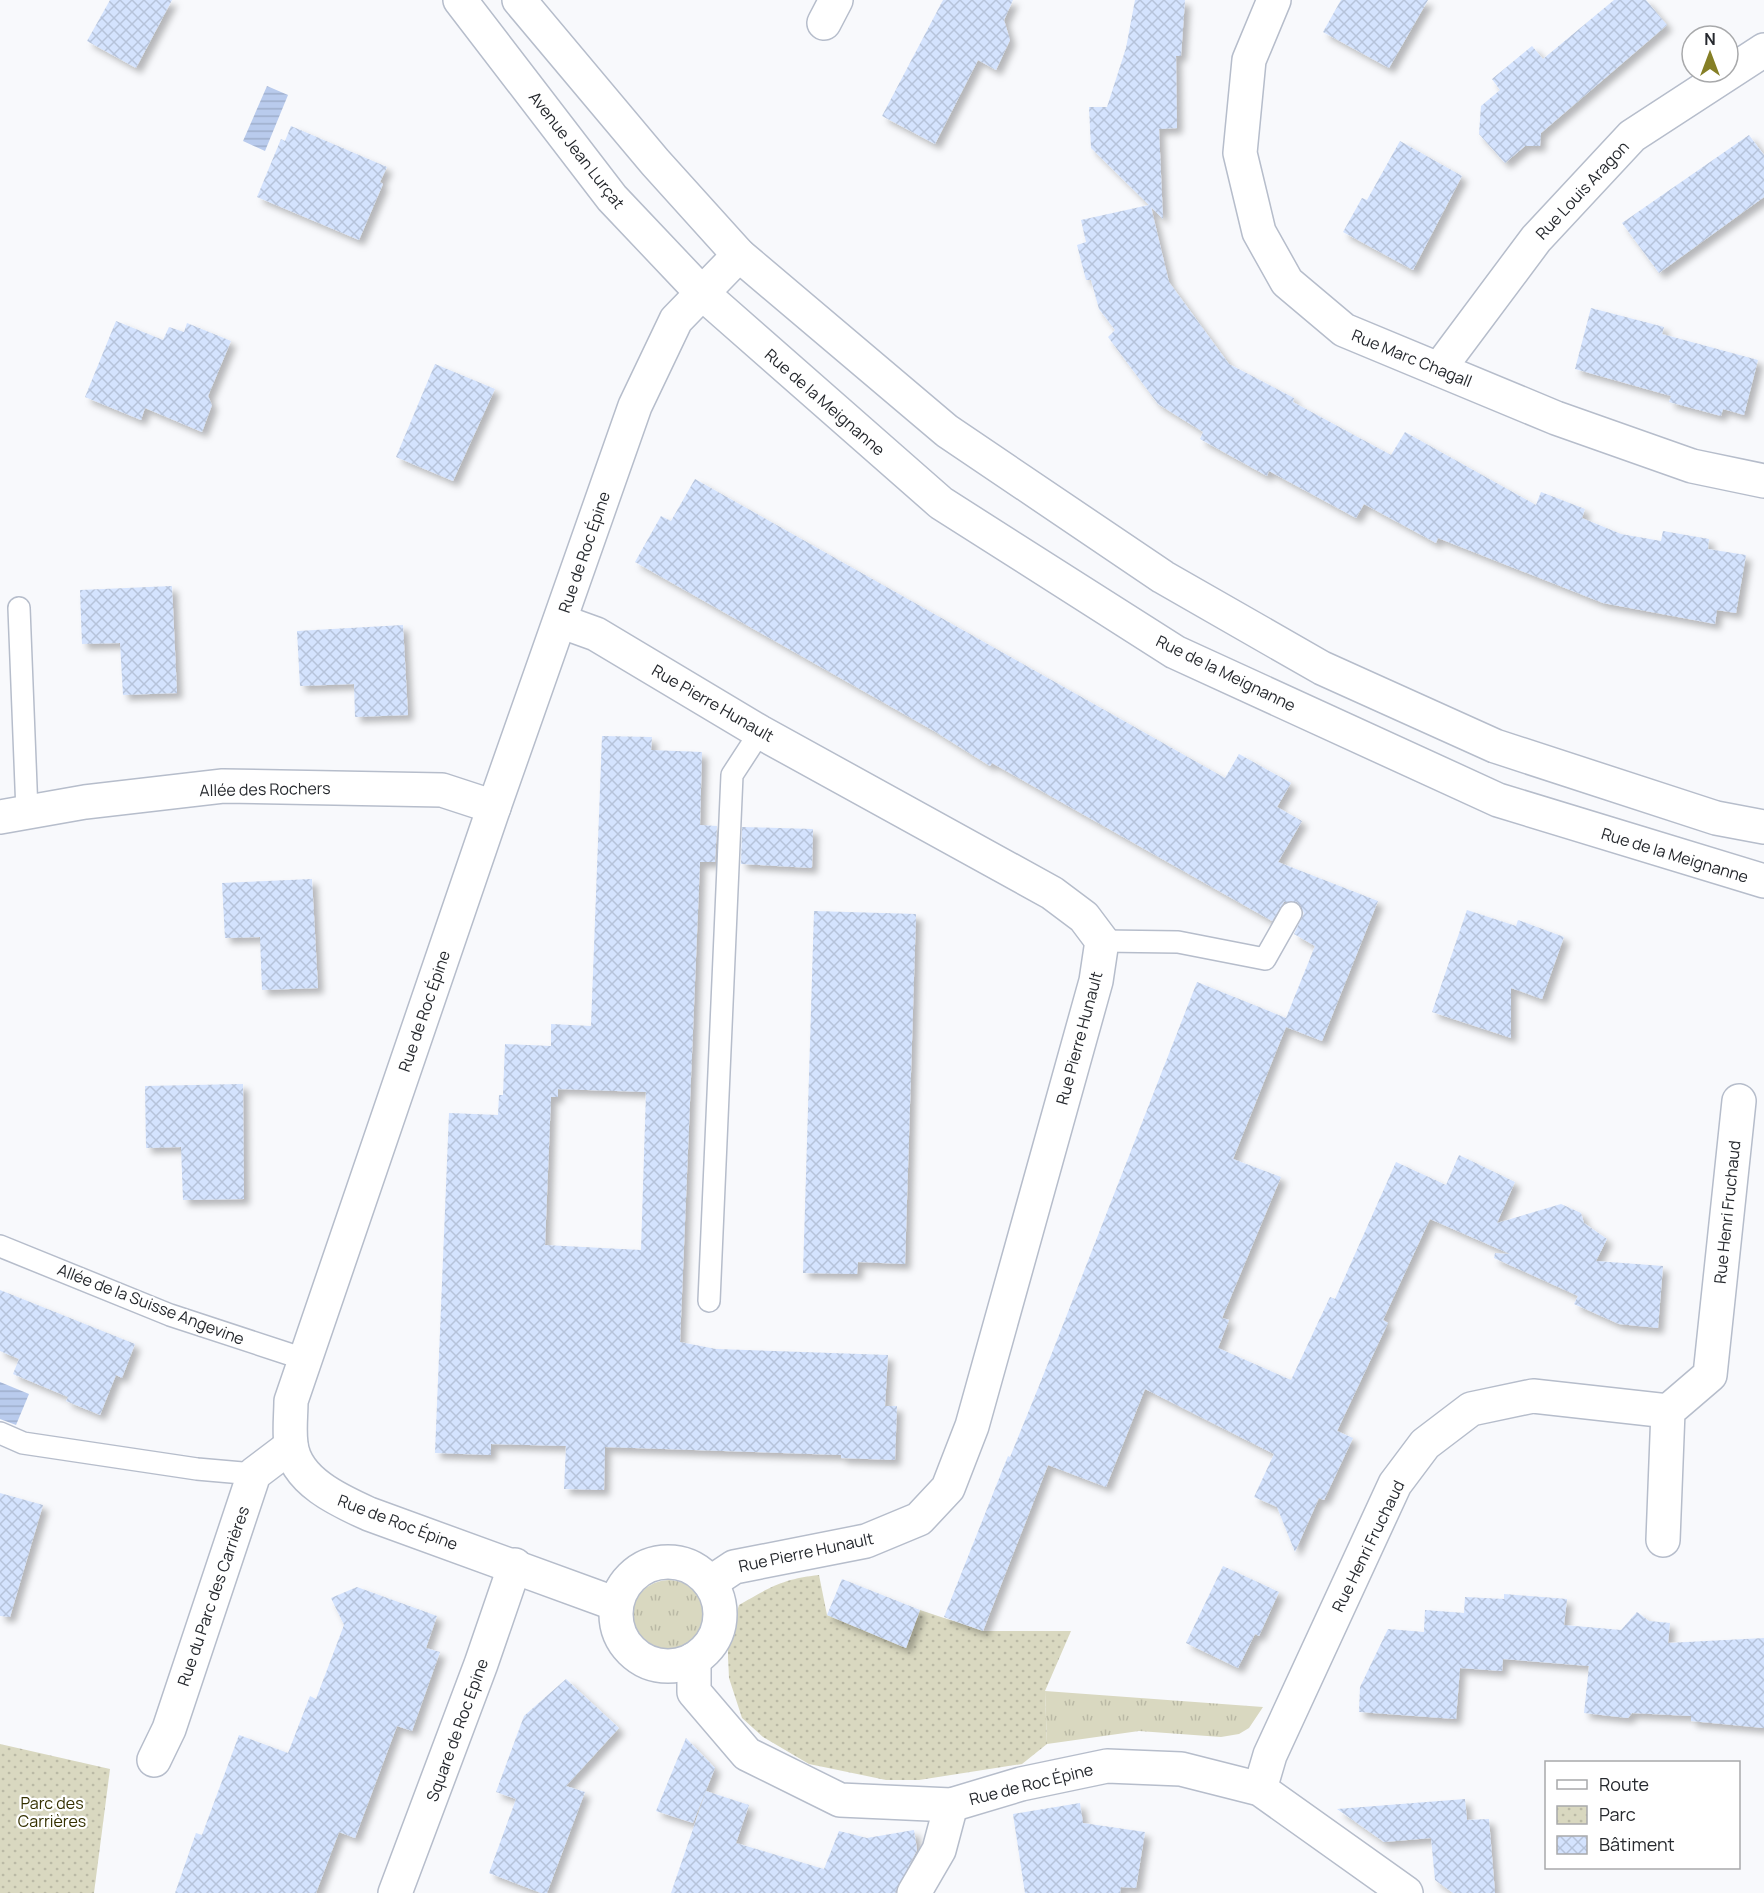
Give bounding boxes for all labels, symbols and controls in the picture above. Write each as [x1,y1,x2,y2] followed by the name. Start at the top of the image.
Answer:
[1680,24,1740,84] north arrow
[1704,28,1716,50] text: N
[524,87,630,213] street label: Avenue Jean Lurçat
[1530,136,1634,244] street label: Rue Louis Aragon
[1349,324,1475,392] street label: Rue Marc Chagall
[760,344,890,460] street label: Rue de la Meignanne
[553,488,615,616] street label: Rue de Roc Épine
[1153,630,1299,716] street label: Rue de la Meignanne
[648,659,778,747] street label: Rue Pierre Hunault
[199,777,331,801] street label: Allée des Rochers
[1599,822,1751,888] street label: Rue de la Meignanne
[393,947,455,1075] street label: Rue de Roc Épine
[1051,969,1107,1107] street label: Rue Pierre Hunault
[1709,1139,1745,1285] street label: Rue Henri Fruchaud
[54,1258,248,1350] street label: Allée de la Suisse Angevine
[1327,1476,1409,1616] street label: Rue Henri Fruchaud
[335,1489,461,1555] street label: Rue de Roc Épine
[172,1503,254,1689] street label: Rue du Parc des Carrières
[737,1527,875,1577] street label: Rue Pierre Hunault
[421,1655,493,1805] street label: Square de Roc Epine
[967,1758,1095,1810] street label: Rue de Roc Épine
[1545,1761,1740,1869] legend
[1599,1772,1649,1796] text: Route
[18,1792,86,1832] park label: Parc des Carrières
[1599,1802,1636,1826] text: Parc
[1599,1832,1675,1856] text: Bâtiment

